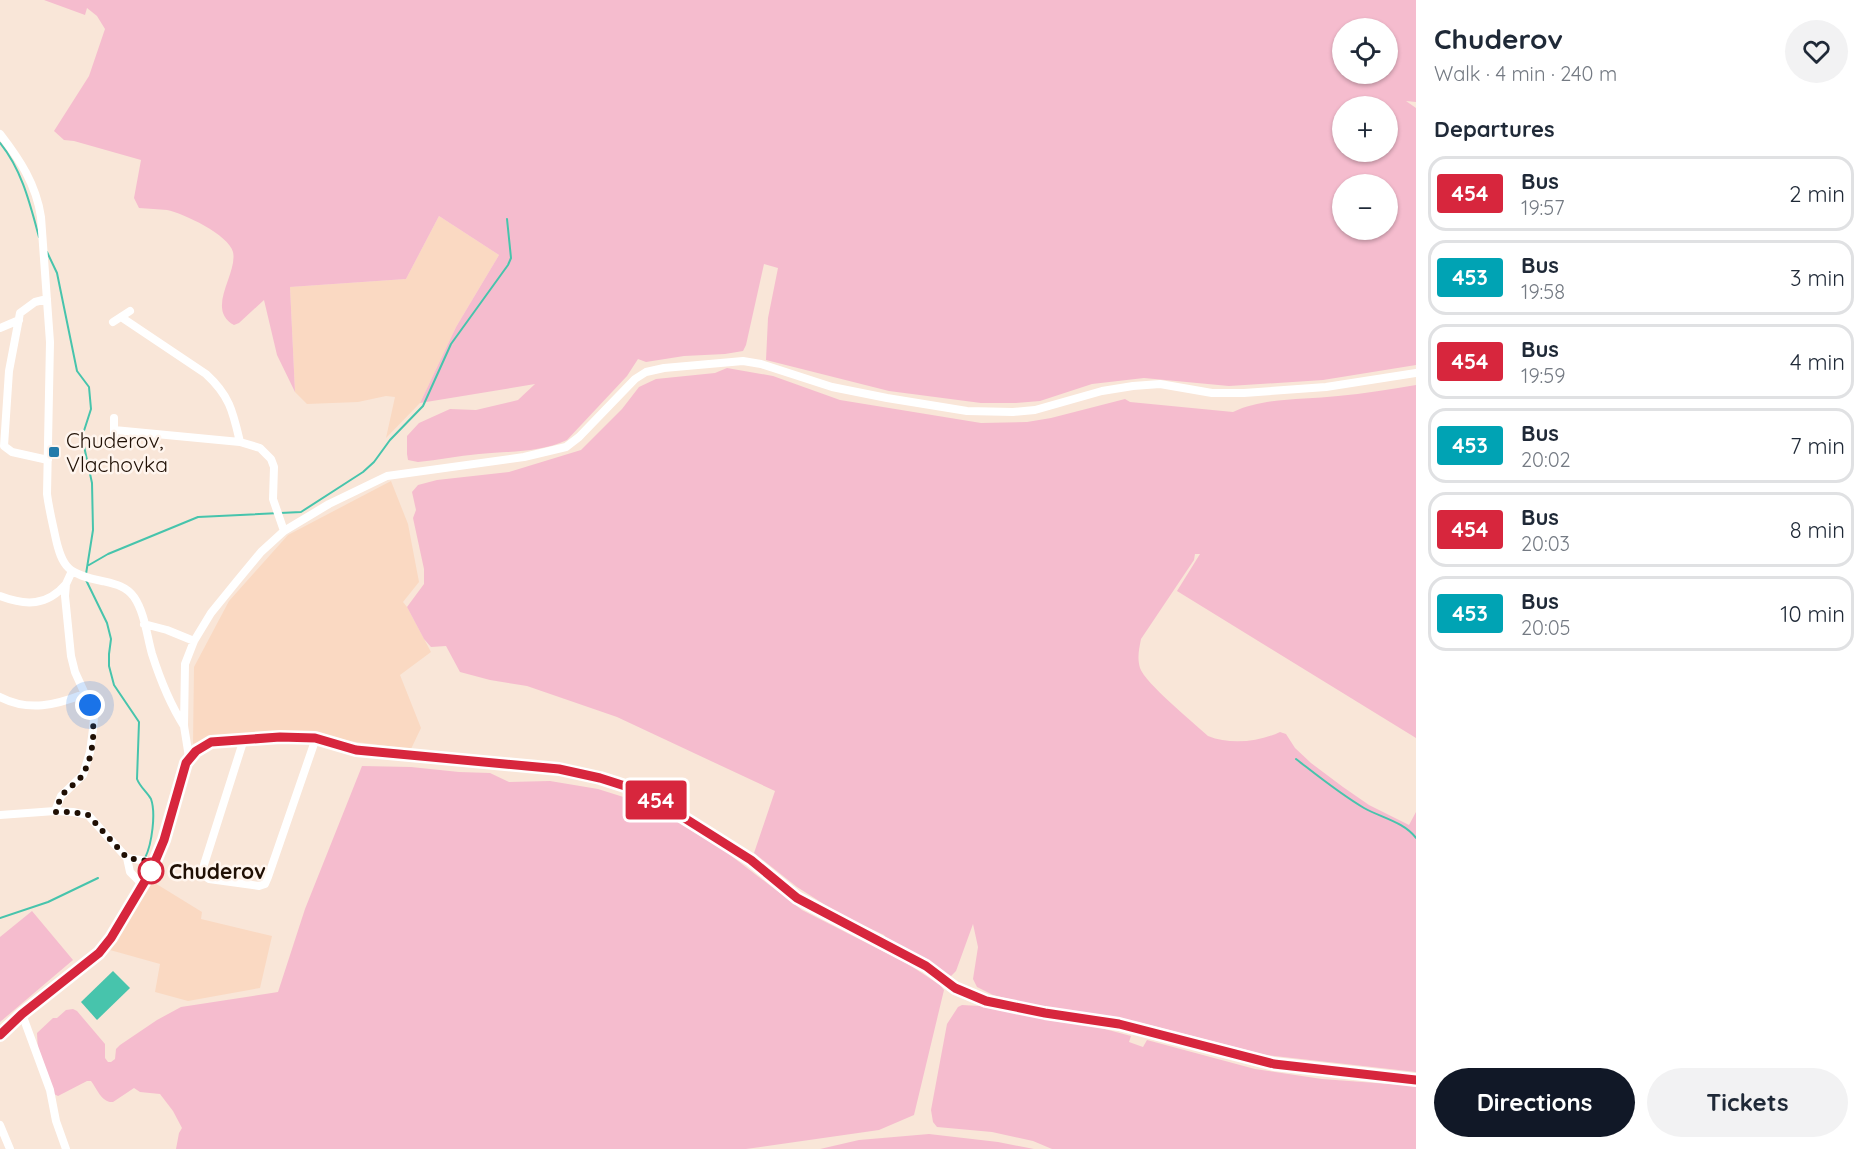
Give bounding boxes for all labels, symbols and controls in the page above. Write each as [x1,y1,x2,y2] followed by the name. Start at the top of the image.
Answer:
[1332,18,1398,240] map controls
[1332,18,1398,84] button: locate
[1785,20,1848,83] button: heart
[1434,21,1563,56] text: Chuderov
[1434,61,1617,86] text: Walk · 4 min · 240 m
[1332,96,1398,162] button: +
[1434,115,1555,143] text: Departures
[1521,167,1559,195] text: Bus
[1332,174,1398,240] button: −
[1452,180,1488,206] text: 454
[1789,180,1845,208] text: 2 min
[1521,195,1564,220] text: 19:57
[1521,251,1559,279] text: Bus
[1452,264,1488,290] text: 453
[1790,264,1845,292] text: 3 min
[1521,279,1565,304] text: 19:58
[1521,335,1559,363] text: Bus
[1452,348,1488,374] text: 454
[1790,348,1845,376] text: 4 min
[1521,363,1565,388] text: 19:59
[1521,419,1559,447] text: Bus
[66,427,168,477] place label: Chuderov, Vlachovka
[1452,432,1488,458] text: 453
[1790,432,1845,460] text: 7 min
[47,445,61,459] marker: Chuderov, Vlachovka
[1521,447,1571,472] text: 20:02
[1521,503,1559,531] text: Bus
[1452,516,1488,542] text: 454
[1790,516,1845,544] text: 8 min
[1521,531,1570,556] text: 20:03
[1521,587,1559,615] text: Bus
[1452,600,1488,626] text: 453
[1780,600,1845,628] text: 10 min
[1521,615,1571,640] text: 20:05
[75,690,105,720] your location
[622,780,690,820] line badge: 454
[638,787,674,813] text: 454
[138,858,164,884] marker: Chuderov
[169,858,266,884] place label: Chuderov
[1434,1068,1635,1137] button: Directions
[1647,1068,1848,1137] button: Tickets

